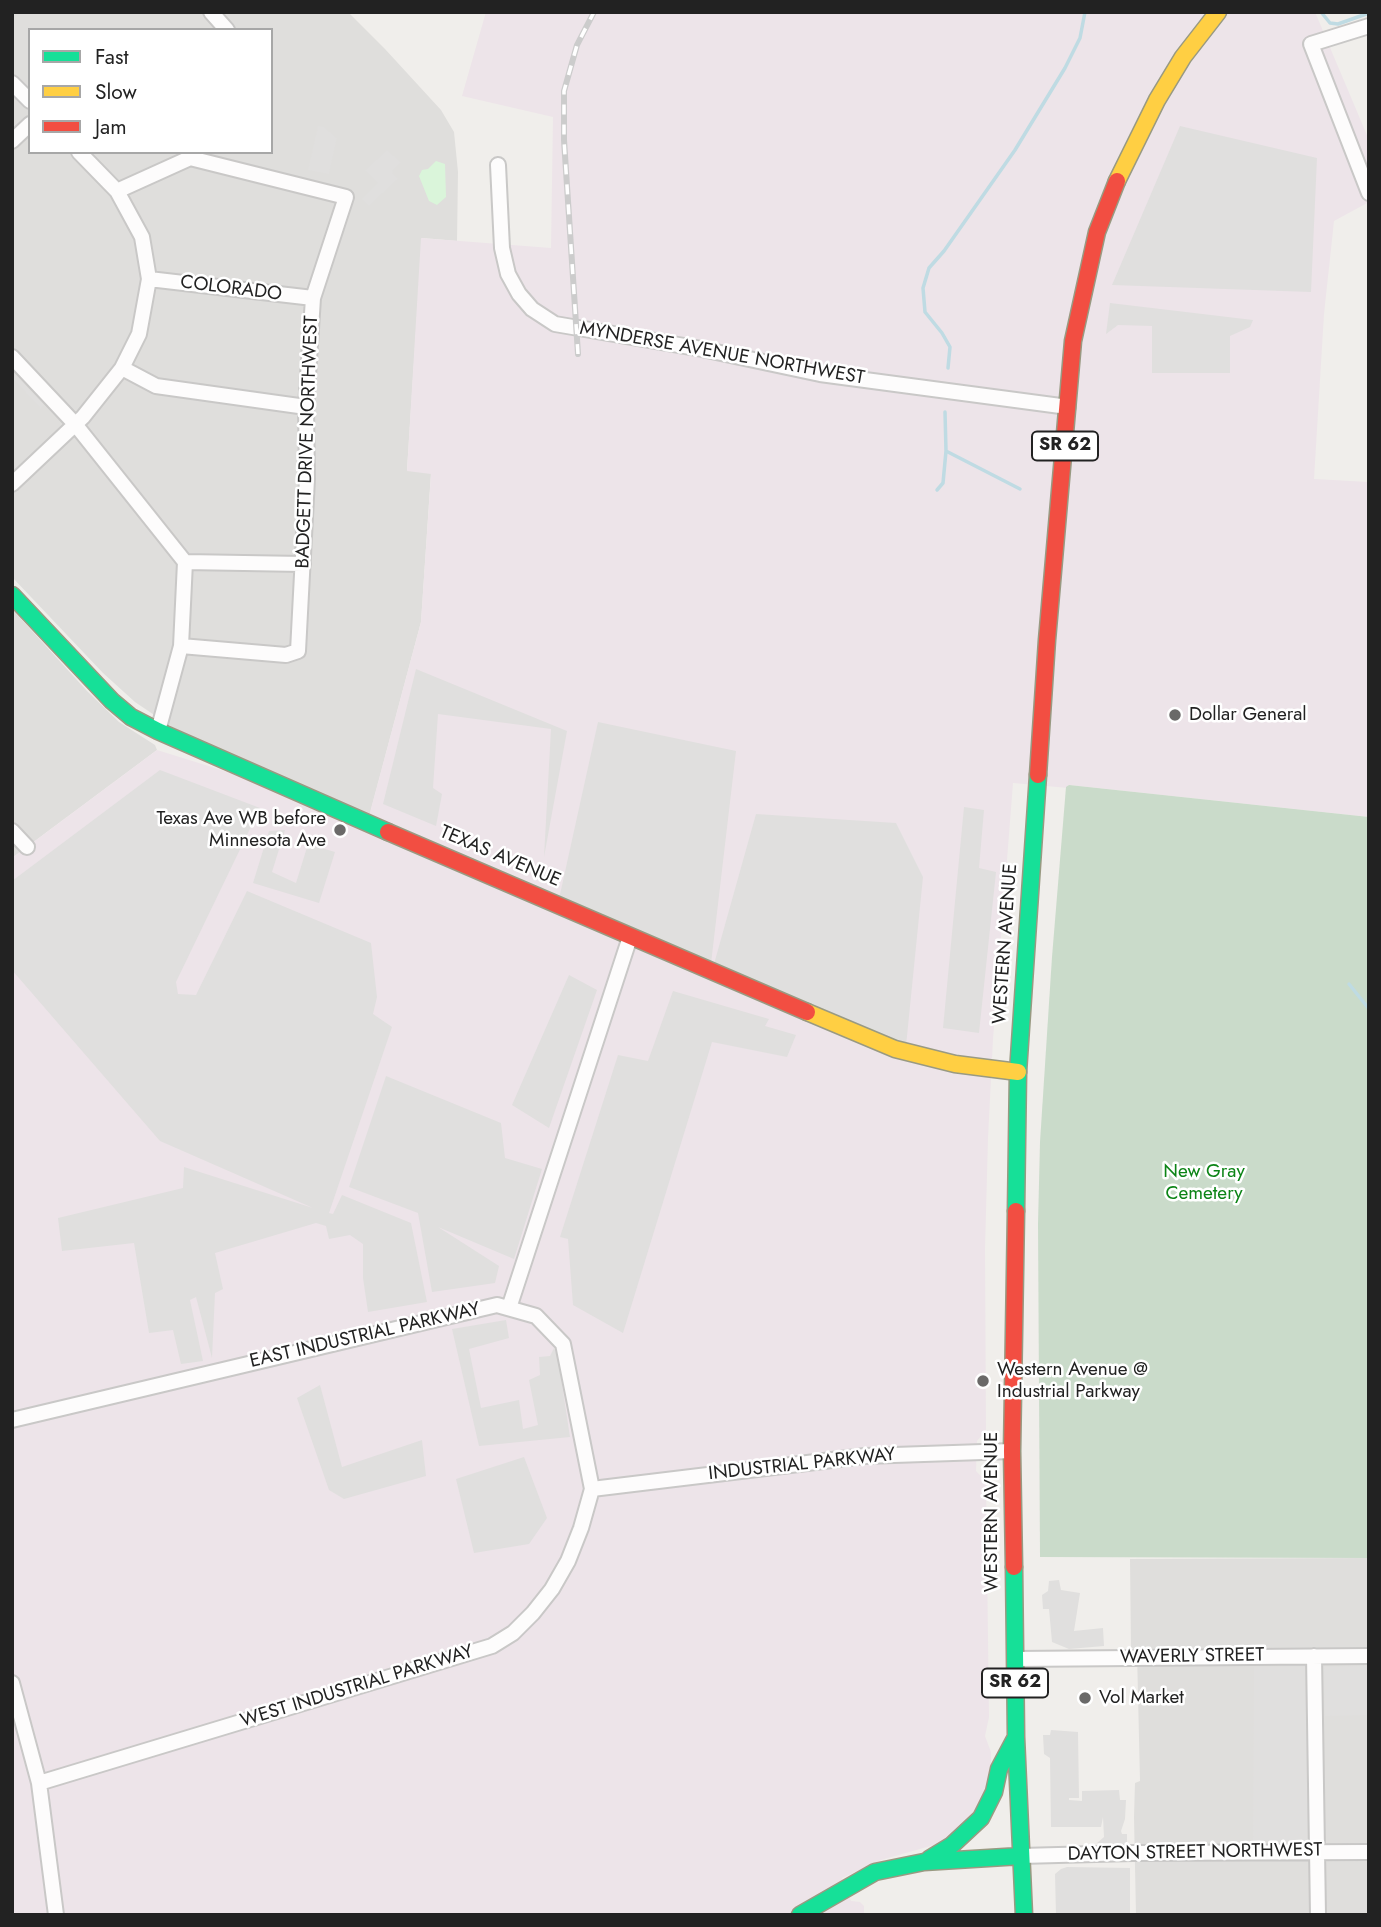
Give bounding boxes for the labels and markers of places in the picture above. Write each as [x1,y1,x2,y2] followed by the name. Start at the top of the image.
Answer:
[1189,704,1307,726] place label: Dollar General
[1167,707,1183,723] marker: Dollar General
[156,808,326,852] place label: Texas Ave WB before Minnesota Ave
[332,822,348,838] marker: Texas Ave WB before Minnesota Ave
[997,1359,1148,1403] place label: Western Avenue @ Industrial Parkway
[975,1373,991,1389] marker: Western Avenue @ Industrial Parkway
[1099,1687,1184,1709] place label: Vol Market
[1077,1690,1093,1706] marker: Vol Market

